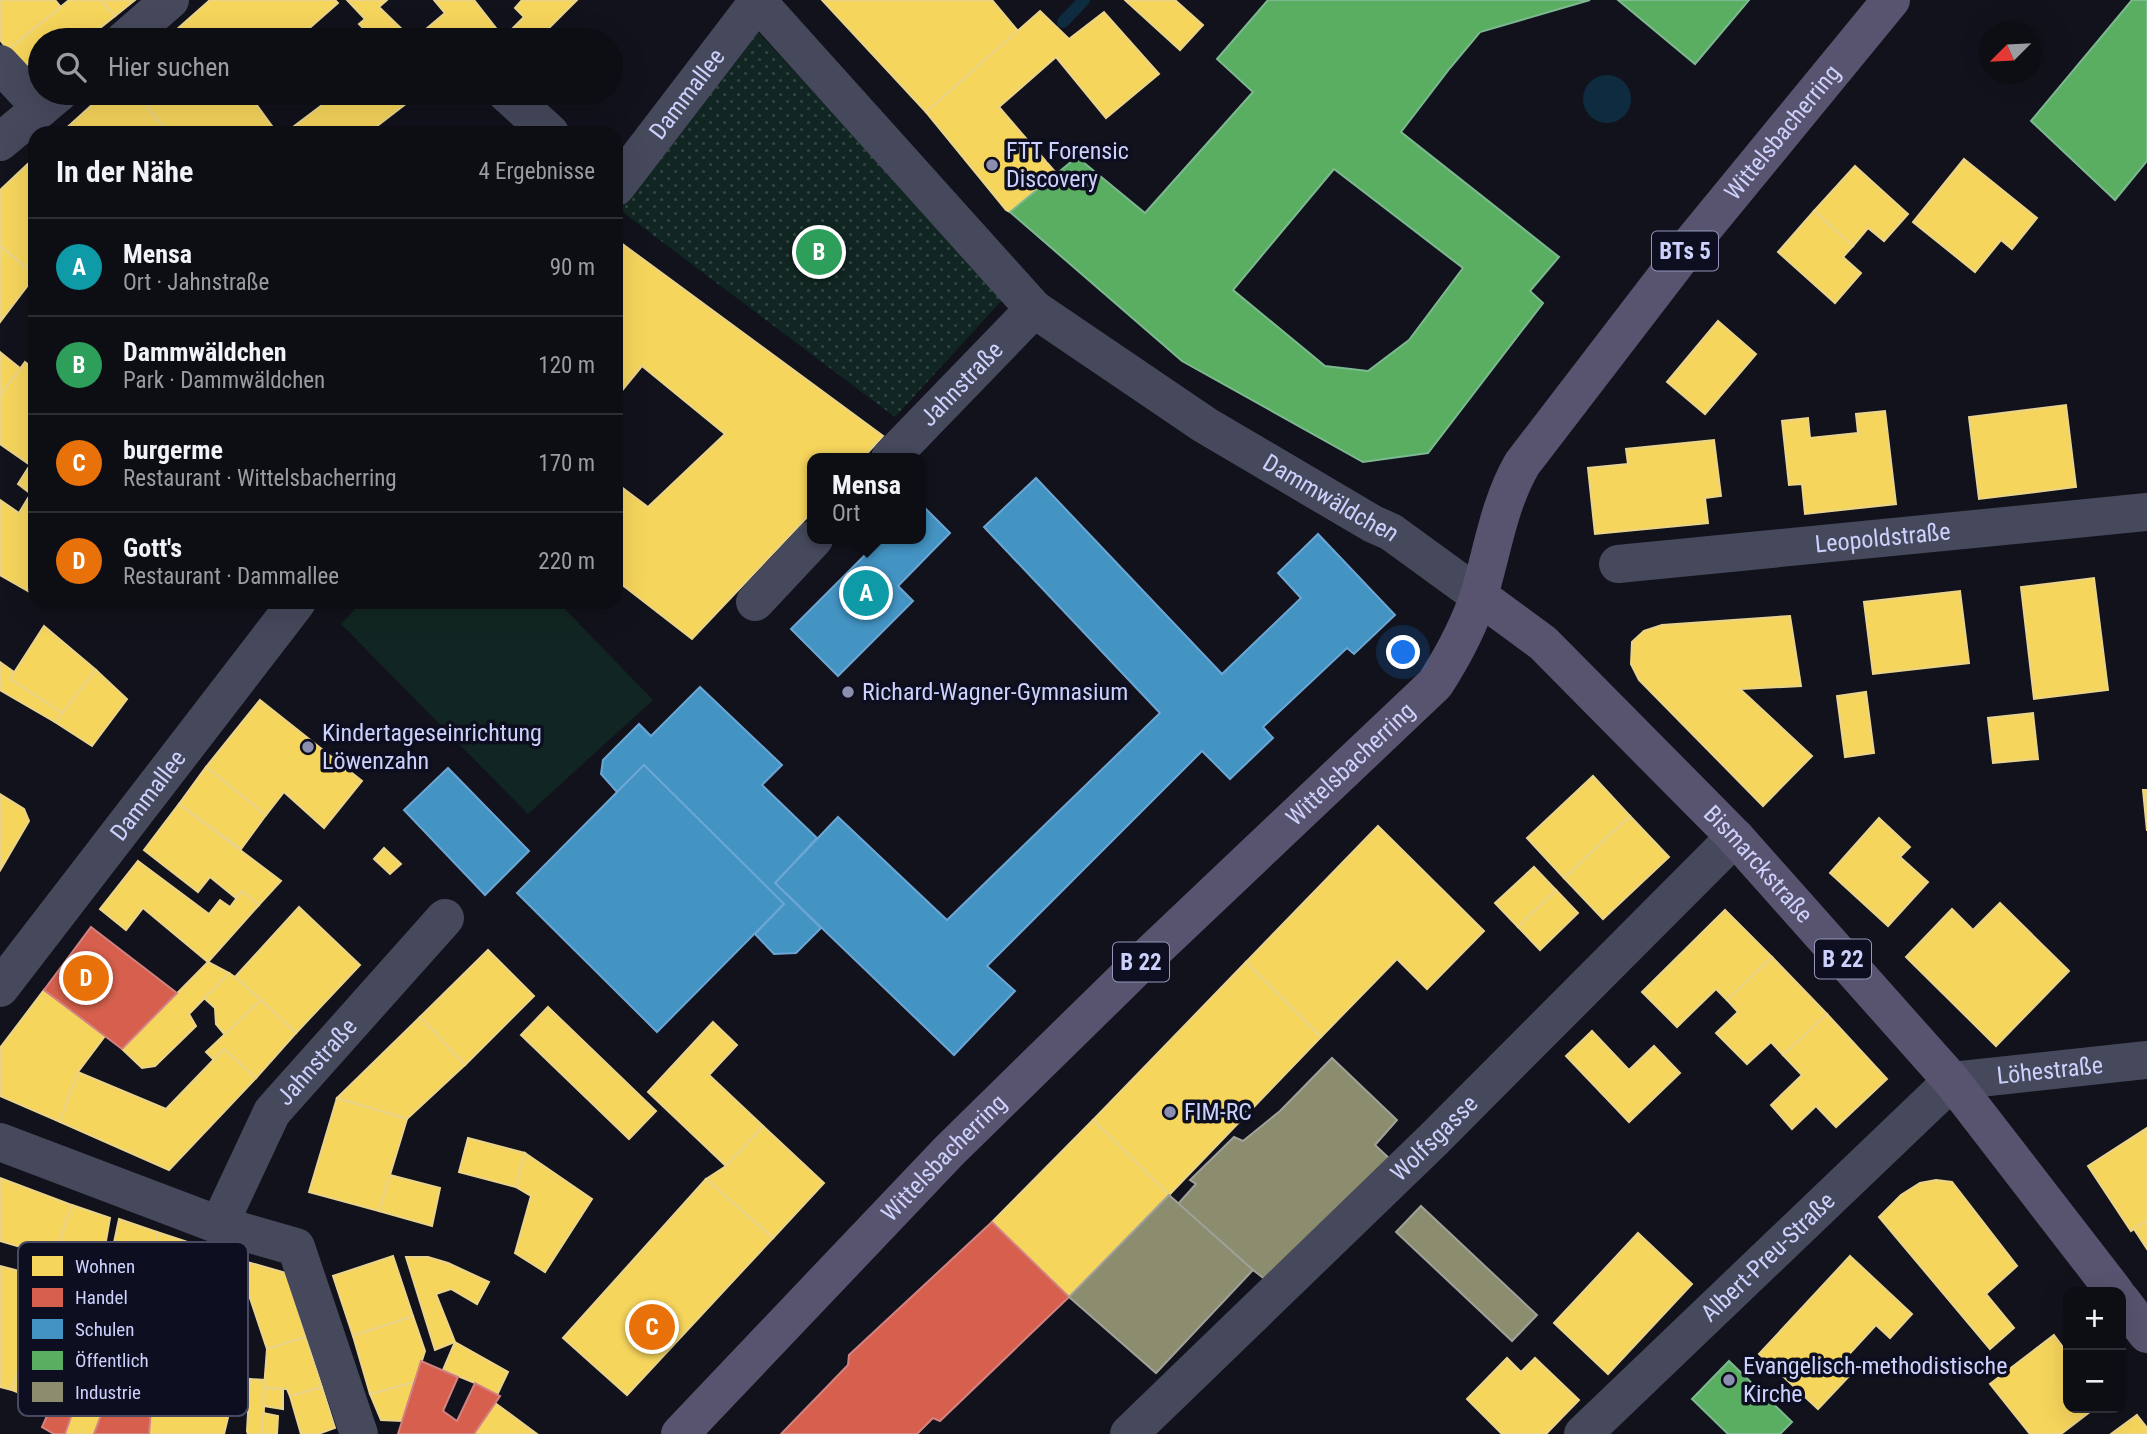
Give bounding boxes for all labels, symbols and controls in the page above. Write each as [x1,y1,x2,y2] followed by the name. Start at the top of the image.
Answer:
[1979,21,2042,84] north arrow
[28,28,623,105] search box
[644,43,731,145] street label: Dammallee
[52,48,90,86] icon: search
[108,52,230,82] text: Hier suchen
[1719,59,1846,206] street label: Wittelsbacherring
[1006,137,1129,193] place label: FTT Forensic Discovery
[56,154,193,189] text: In der Nähe
[984,157,1000,173] marker: FTT Forensic Discovery
[478,158,595,185] text: 4 Ergebnisse
[796,226,842,278] pin: B
[1652,232,1718,270] road number: BTs 5
[123,239,192,269] text: Mensa
[72,254,86,281] text: A
[550,254,595,281] text: 90 m
[123,269,269,296] text: Ort · Jahnstraße
[915,336,1009,432] street label: Jahnstraße
[123,337,287,367] text: Dammwäldchen
[73,352,85,379] text: B
[538,352,595,379] text: 120 m
[123,367,325,394] text: Park · Dammwäldchen
[123,435,223,465] text: burgerme
[1258,448,1405,547] street label: Dammwäldchen
[72,450,86,477] text: C
[538,450,595,477] text: 170 m
[807,453,926,544] popup
[123,465,397,492] text: Restaurant · Wittelsbacherring
[832,470,901,500] text: Mensa
[832,500,860,527] text: Ort
[1814,517,1952,559] street label: Leopoldstraße
[123,533,182,563] text: Gott's
[73,548,86,575] text: D
[538,548,595,575] text: 220 m
[123,563,339,590] text: Restaurant · Dammallee
[843,567,889,619] pin: A
[1386,635,1420,669] your location
[862,678,1128,706] place label: Richard-Wagner-Gymnasium
[840,684,856,700] marker: Richard-Wagner-Gymnasium
[1280,697,1421,832] street label: Wittelsbacherring
[322,719,542,775] place label: Kindertageseinrichtung Löwenzahn
[300,739,316,755] marker: Kindertageseinrichtung Löwenzahn
[105,745,192,846] street label: Dammallee
[1698,800,1818,928] street label: Bismarckstraße
[1815,940,1871,978] road number: B 22
[1113,942,1169,981] road number: B 22
[63,952,109,1004] pin: D
[271,1013,363,1111] street label: Jahnstraße
[1995,1051,2104,1090] street label: Löhestraße
[876,1089,1012,1227] street label: Wittelsbacherring
[1385,1089,1483,1187] street label: Wolfsgasse
[1184,1098,1252,1126] place label: FIM-RC
[1162,1104,1178,1120] marker: FIM-RC
[1695,1187,1841,1327] street label: Albert-Preu-Straße
[18,1242,248,1416] legend
[75,1255,135,1278] text: Wohnen
[75,1286,128,1309] text: Handel
[2063,1287,2126,1413] map controls
[2063,1287,2126,1350] button: +
[629,1301,675,1353] pin: C
[75,1318,134,1341] text: Schulen
[75,1349,149,1372] text: Öffentlich
[2063,1350,2126,1413] button: −
[1743,1352,2007,1408] place label: Evangelisch-methodistische Kirche
[1721,1372,1737,1388] marker: Evangelisch-methodistische Kirche
[75,1381,141,1404] text: Industrie

